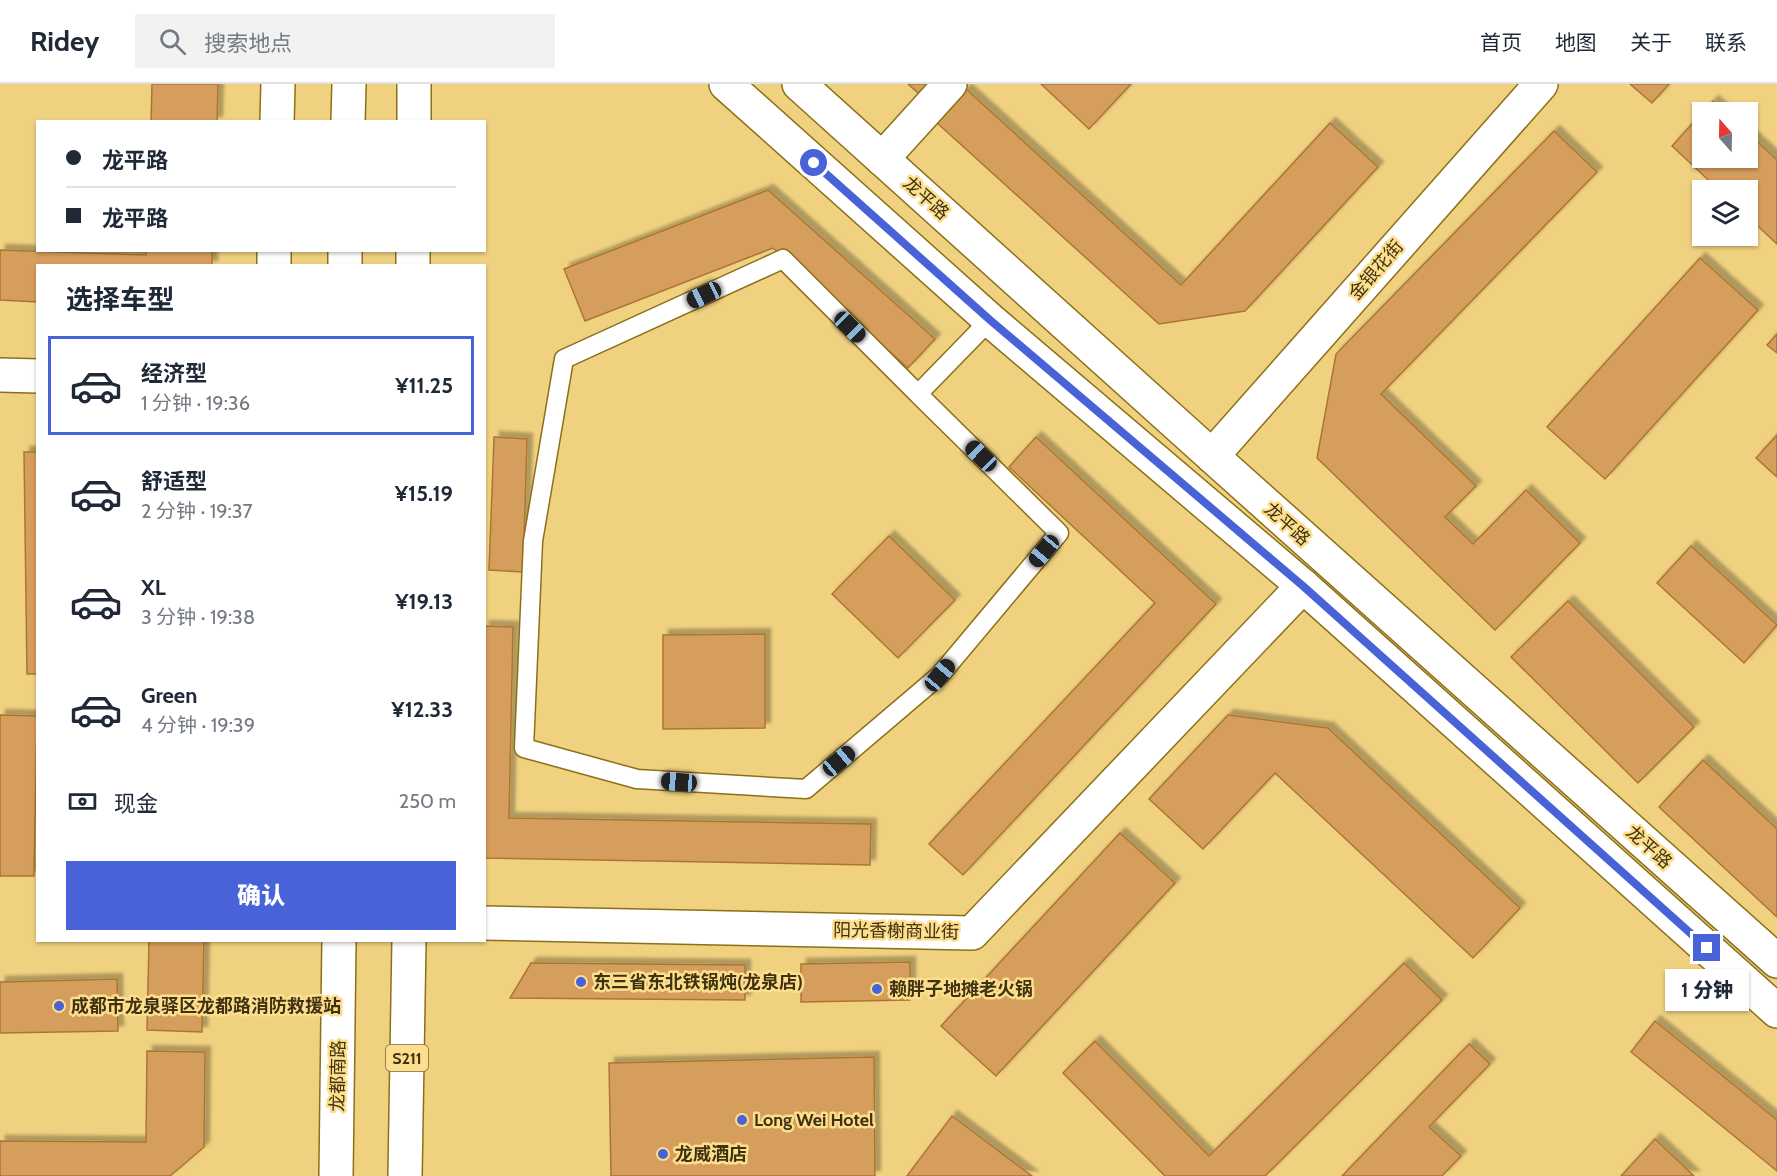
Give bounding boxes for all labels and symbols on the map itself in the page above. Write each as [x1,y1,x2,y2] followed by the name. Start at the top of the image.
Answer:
[1692,102,1758,168] north arrow
[800,149,827,176] route start
[899,172,953,224] street label: 龙平路
[1344,236,1408,304] street label: 金银花街
[684,279,724,311] car
[831,308,869,346] car
[962,437,1000,475] car
[1260,498,1314,550] street label: 龙平路
[1026,531,1062,571] car
[922,655,958,695] car
[819,743,859,779] car
[660,772,698,792] car
[1622,821,1676,873] street label: 龙平路
[833,919,959,943] street label: 阳光香榭商业街
[1693,934,1720,961] route end
[1665,969,1749,1011] callout: 1 分钟
[593,971,803,993] place label: 东三省东北铁锅炖(龙泉店)
[574,975,588,989] marker: 东三省东北铁锅炖(龙泉店)
[889,978,1033,1000] place label: 赖胖子地摊老火锅
[870,982,884,996] marker: 赖胖子地摊老火锅
[71,995,341,1017] place label: 成都市龙泉驿区龙都路消防救援站
[52,999,66,1013] marker: 成都市龙泉驿区龙都路消防救援站
[326,1040,350,1112] street label: 龙都南路
[386,1045,428,1071] road number: S211
[754,1109,874,1131] place label: Long Wei Hotel
[735,1113,749,1127] marker: Long Wei Hotel
[675,1143,747,1165] place label: 龙威酒店
[656,1147,670,1161] marker: 龙威酒店

